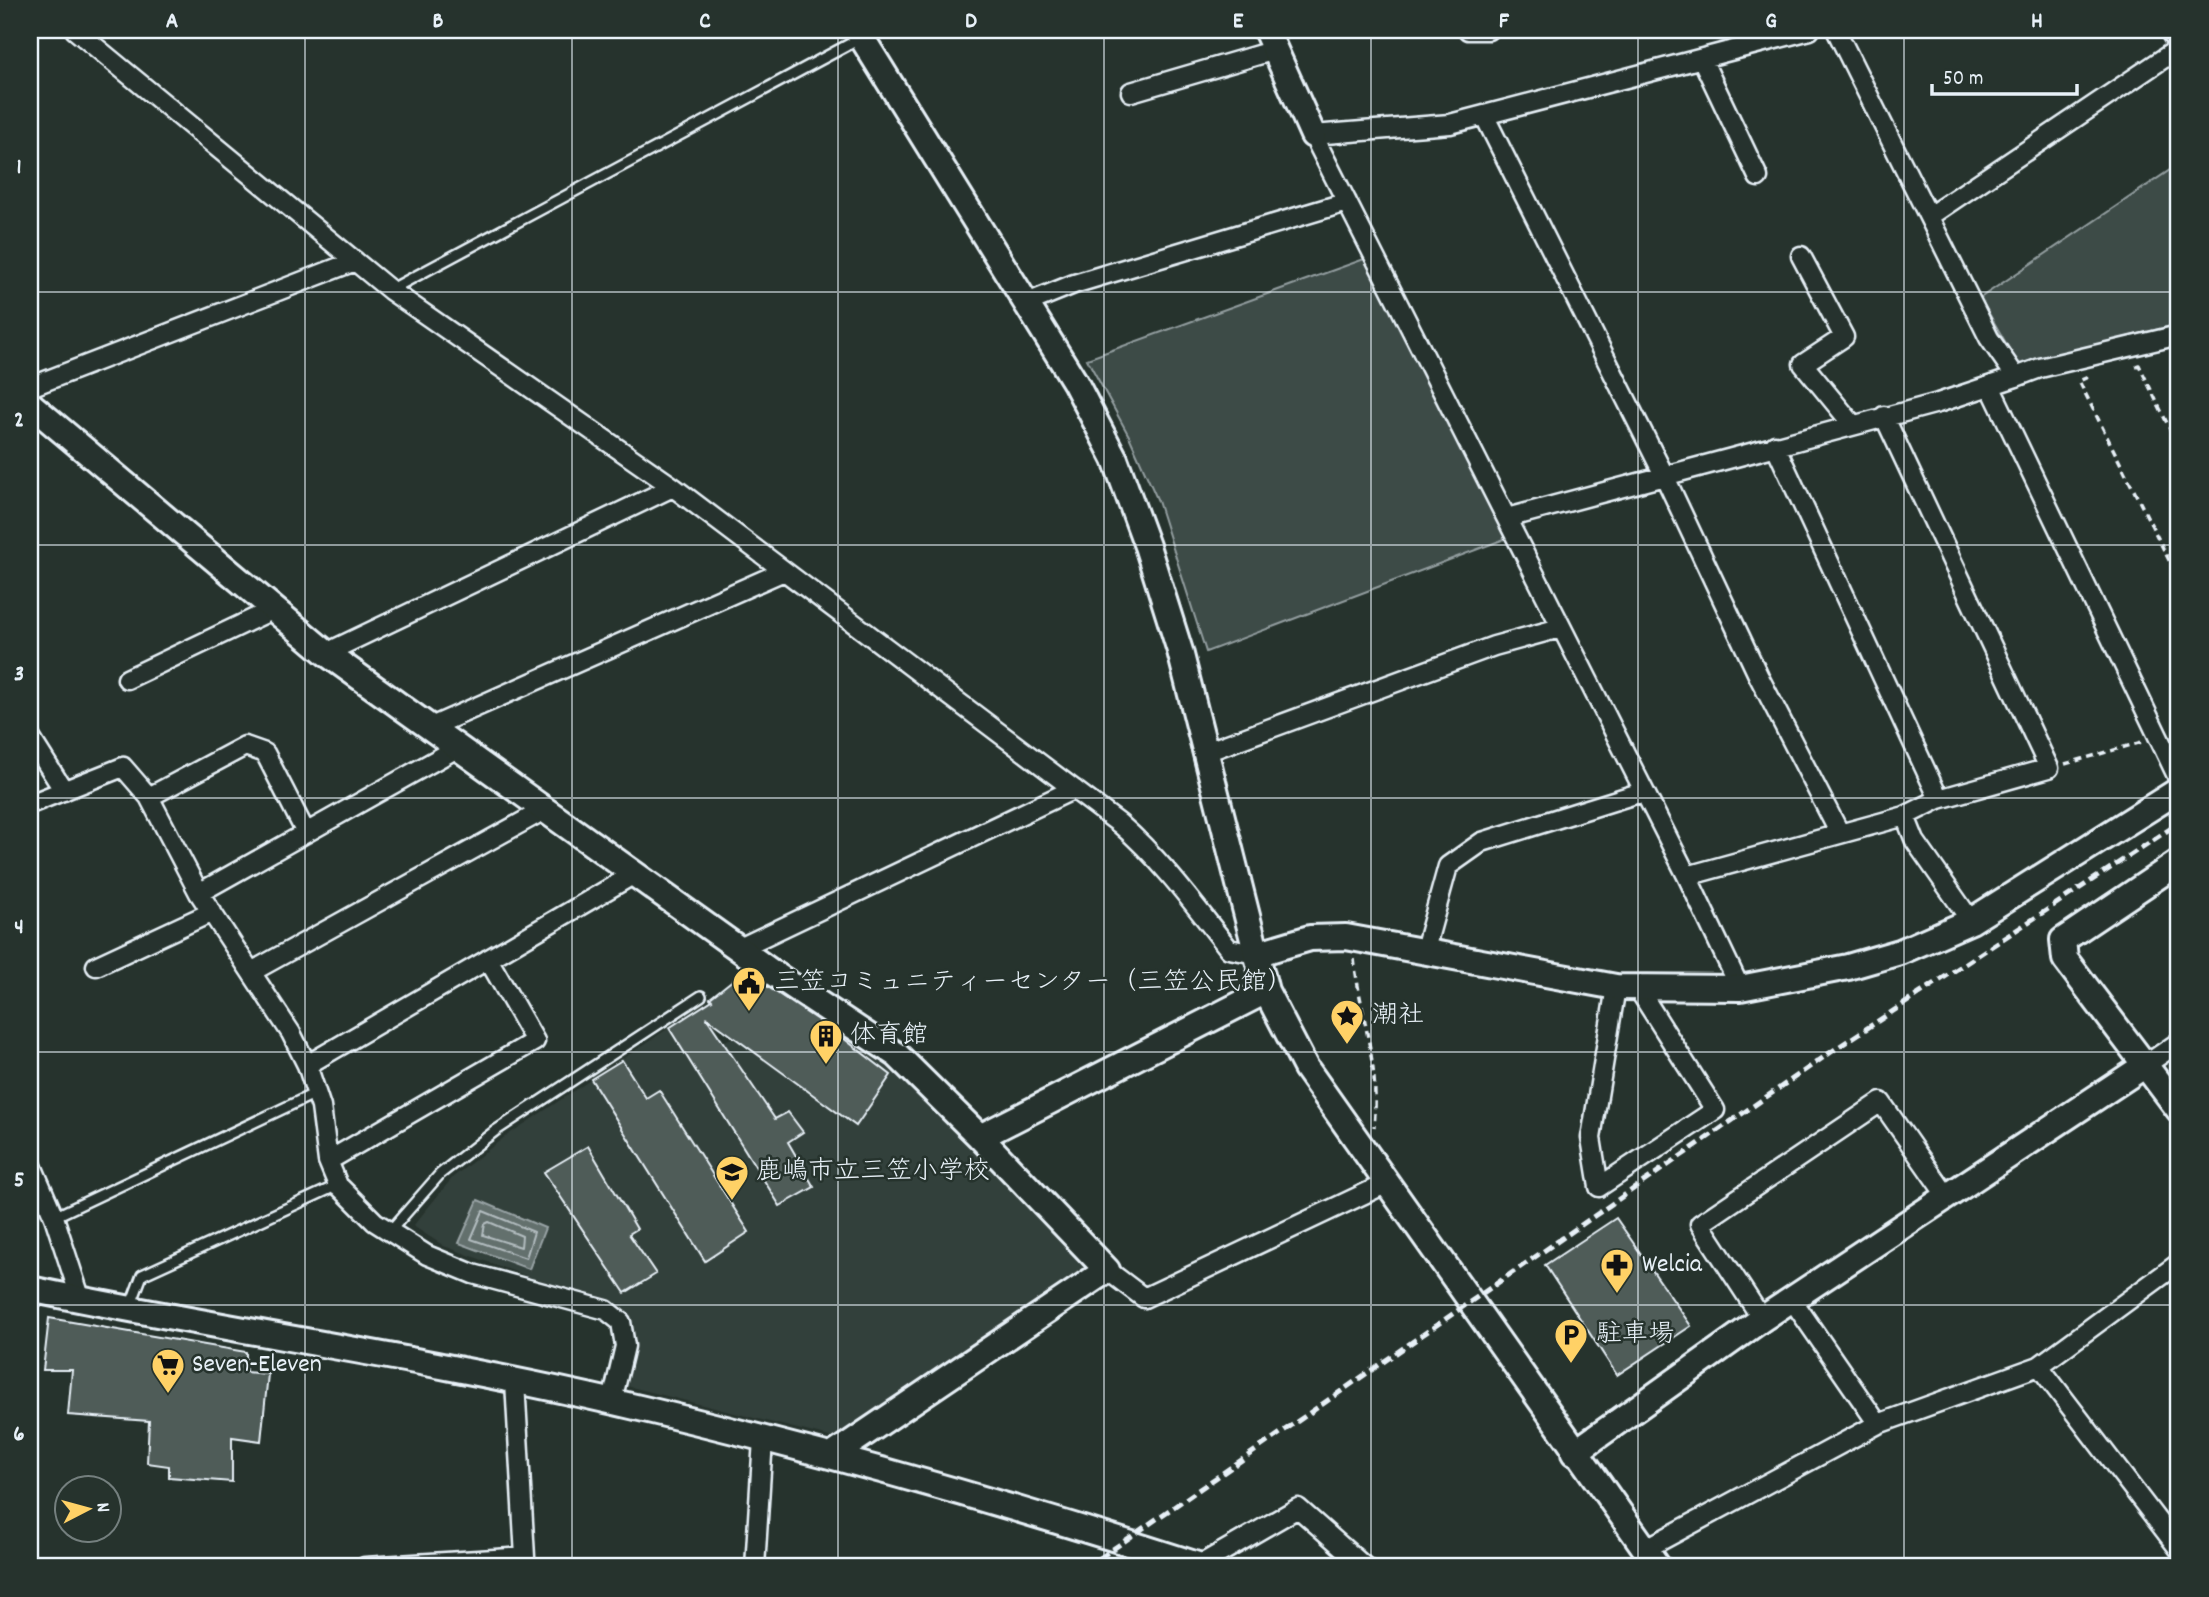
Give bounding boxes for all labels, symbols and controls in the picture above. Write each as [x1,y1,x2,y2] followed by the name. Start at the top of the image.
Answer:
[166,6,178,39] text: A
[433,6,444,39] text: B
[699,6,711,39] text: C
[965,6,977,39] text: D
[1233,6,1244,39] text: E
[1499,6,1510,39] text: F
[1765,6,1777,39] text: G
[2031,6,2043,39] text: H
[1932,52,2078,96] scale bar
[1943,65,1983,95] text: 50 m
[16,152,22,185] text: 1
[14,405,24,438] text: 2
[14,659,24,692] text: 3
[14,912,24,945] text: 4
[730,964,768,1013] public building icon: 三笠コミュニティーセンター（三笠公民館）
[774,965,1293,1002] place label: 三笠コミュニティーセンター（三笠公民館）
[1328,997,1366,1046] place icon: 潮社
[1372,998,1424,1035] place label: 潮社
[807,1017,845,1066] building icon: 体育館
[850,1018,928,1055] place label: 体育館
[713,1153,751,1202] school or university icon: 鹿嶋市立三笠小学校
[756,1154,990,1191] place label: 鹿嶋市立三笠小学校
[14,1165,24,1198] text: 5
[1598,1246,1636,1295] pharmacy icon: Welcia
[1642,1247,1703,1284] place label: Welcia
[1552,1316,1590,1365] parking icon: 駐車場
[1596,1317,1674,1354] place label: 駐車場
[149,1346,187,1395] supermarket icon: Seven-Eleven
[192,1347,322,1384] place label: Seven-Eleven
[13,1419,25,1452] text: 6
[52,1474,122,1544] north arrow
[88,1502,115,1514] text: N

